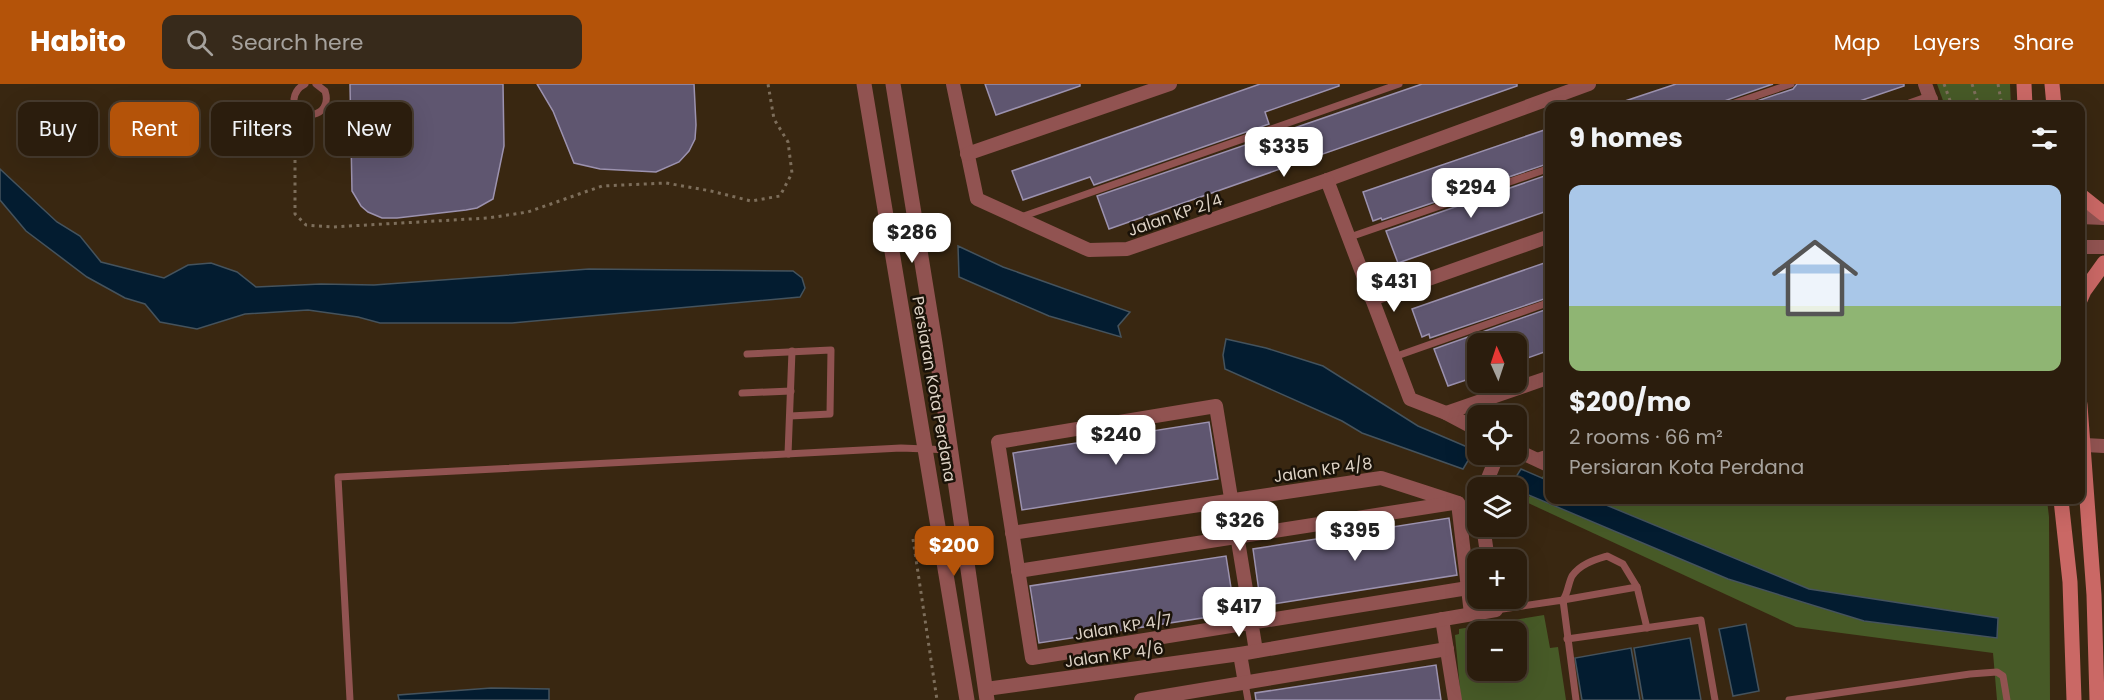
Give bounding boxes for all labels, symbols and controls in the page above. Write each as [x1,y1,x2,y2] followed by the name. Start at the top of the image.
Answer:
[162,15,582,69] search box
[30,22,126,61] text: Habito
[183,26,216,59] icon: search
[231,27,363,58] text: Search here
[1834,28,1880,57] text: Map
[1913,28,1980,57] text: Layers
[2013,28,2074,57] text: Share
[18,102,98,156] chip: Buy
[110,102,199,156] chip: Rent
[211,102,313,156] chip: Filters
[325,102,412,156] chip: New
[1569,120,1683,156] text: 9 homes
[2028,122,2061,155] icon: filters
[1248,127,1320,178] pin: $335
[1259,132,1309,160] text: $335
[1435,168,1507,219] pin: $294
[1446,173,1496,201] text: $294
[1125,188,1225,242] street label: Jalan KP 2/4
[876,213,948,264] pin: $286
[887,218,937,246] text: $286
[1761,224,1869,332] icon: home
[1358,262,1430,313] pin: $431
[1371,267,1417,295] text: $431
[906,294,962,484] street label: Persiaran Kota Perdana
[1467,333,1527,393] north arrow
[1467,333,1527,681] map controls
[1569,384,1691,420] text: $200/mo
[1467,405,1527,465] button: locate
[1080,415,1152,466] pin: $240
[1090,420,1142,448] text: $240
[1569,423,1723,451] text: 2 rooms · 66 m²
[1272,452,1374,488] street label: Jalan KP 4/8
[1569,453,1804,481] text: Persiaran Kota Perdana
[1467,477,1527,537] button: layers
[1204,501,1276,552] pin: $326
[1215,506,1265,534] text: $326
[1319,511,1391,562] pin: $395
[1330,516,1380,544] text: $395
[918,526,990,577] pin: $200
[929,531,979,559] text: $200
[1467,549,1527,609] button: +
[1203,587,1275,638] pin: $417
[1217,592,1261,620] text: $417
[1073,608,1173,646] street label: Jalan KP 4/7
[1467,621,1527,681] button: −
[1063,637,1165,673] street label: Jalan KP 4/6

